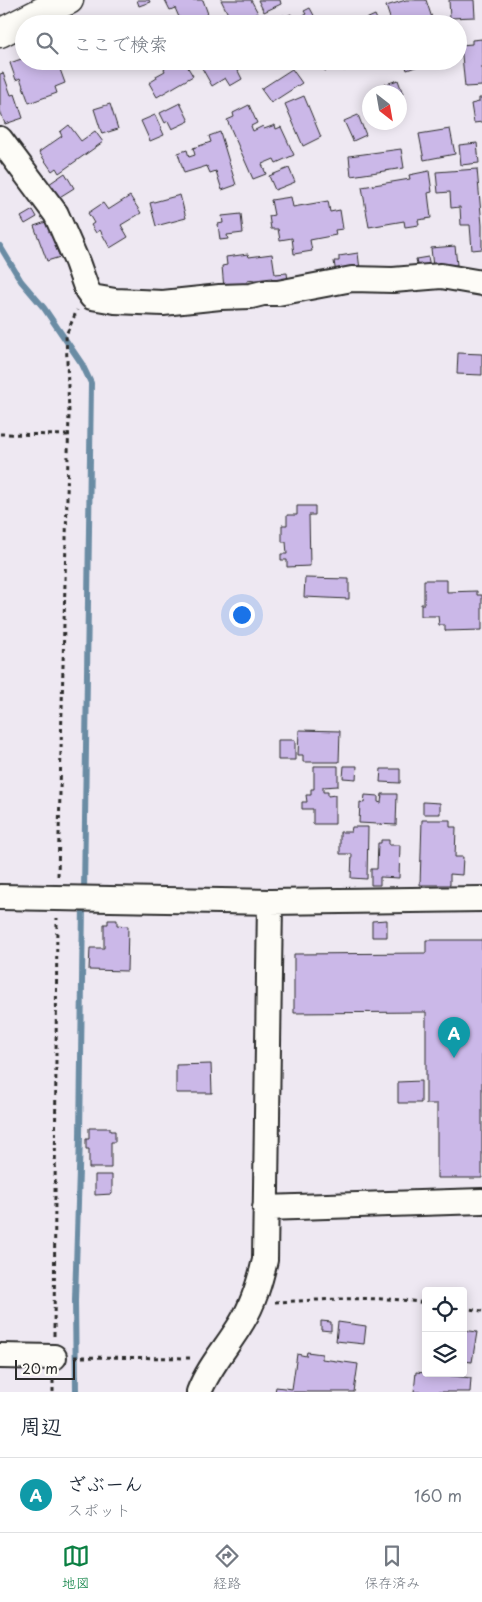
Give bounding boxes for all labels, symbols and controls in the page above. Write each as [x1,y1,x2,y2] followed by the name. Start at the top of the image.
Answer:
[15,15,467,70] search box
[33,29,61,57] icon: search
[73,29,168,57] text: ここで検索
[362,85,407,130] north arrow
[229,602,255,628] your location
[438,1017,470,1058] pin: A
[422,1287,467,1377] map controls
[422,1287,467,1332] button: locate
[422,1332,467,1377] button: layers
[15,1357,75,1380] scale bar
[22,1358,58,1379] text: 20 m
[20,1409,62,1441] text: 周辺
[67,1469,143,1497] text: ざぶーん
[30,1483,42,1507] text: A
[414,1483,462,1507] text: 160 m
[67,1497,131,1521] text: スポット
[62,1542,90,1593] tab: 地図
[213,1542,241,1593] tab: 経路
[364,1542,420,1593] tab: 保存済み

